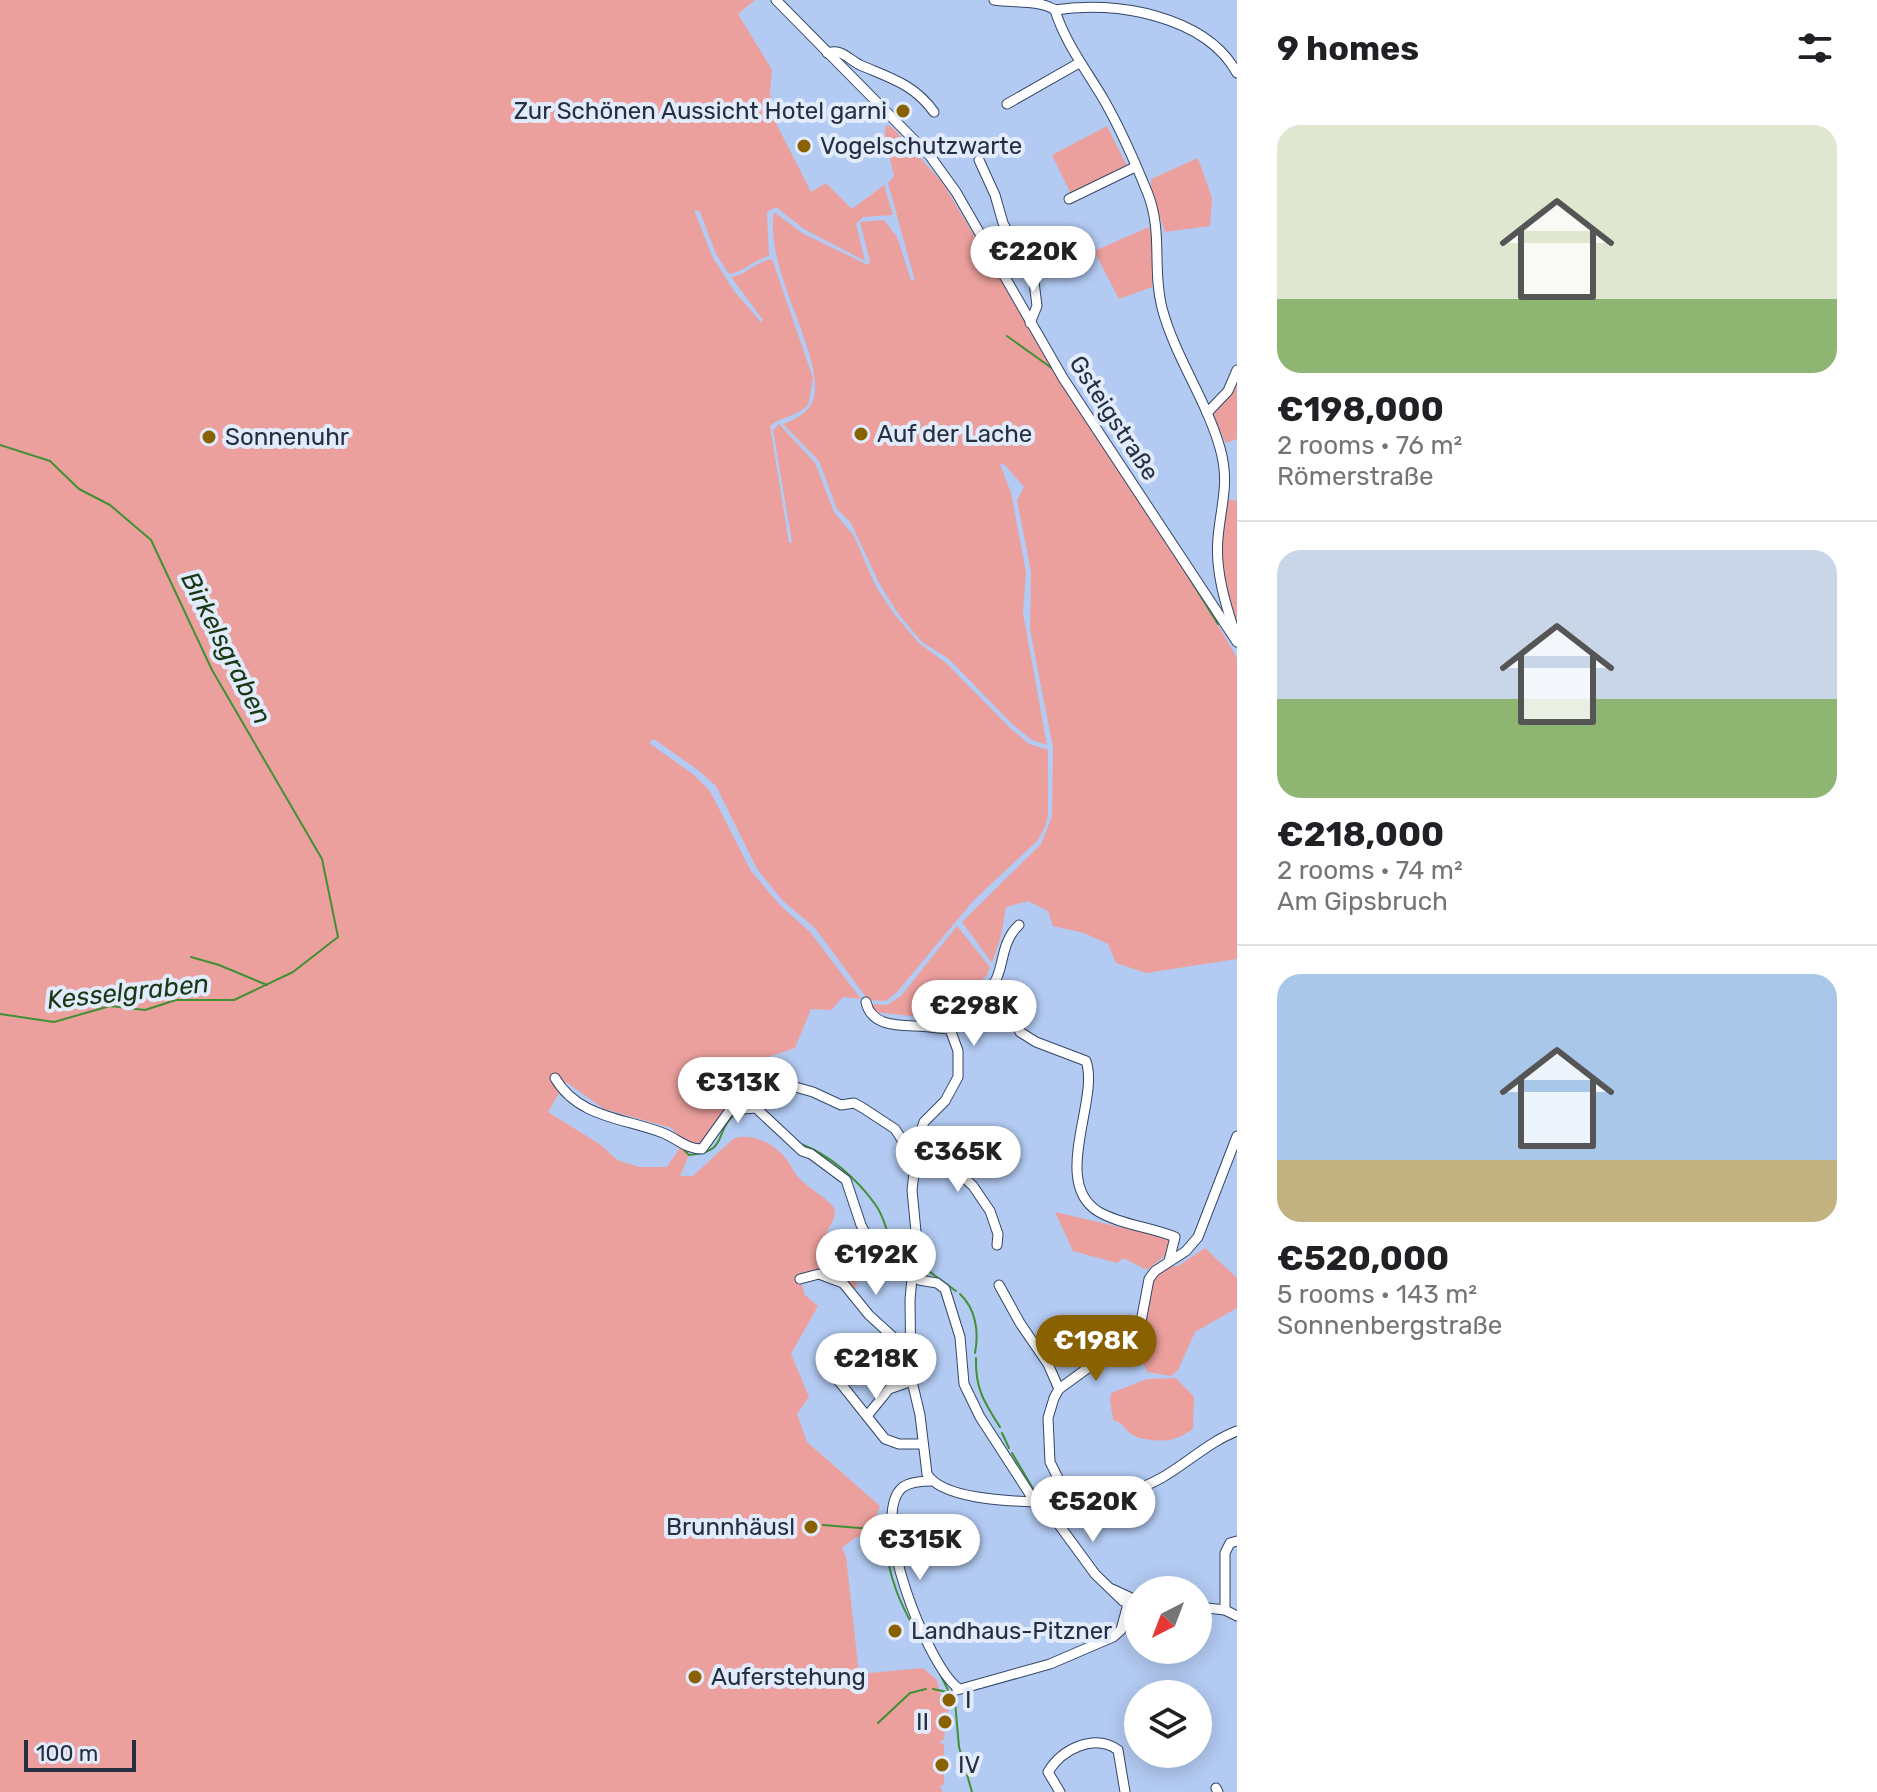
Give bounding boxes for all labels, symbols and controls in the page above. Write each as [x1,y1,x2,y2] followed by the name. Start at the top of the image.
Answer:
[1793,26,1837,70] icon: filters
[1277,28,1419,69] text: 9 homes
[514,97,887,125] place label: Zur Schönen Aussicht Hotel garni
[894,102,912,120] marker: Zur Schönen Aussicht Hotel garni
[820,132,1022,160] place label: Vogelschutzwarte
[795,137,813,155] marker: Vogelschutzwarte
[1485,177,1629,321] icon: home
[977,226,1089,294] pin: €220K
[988,236,1078,267] text: €220K
[1063,350,1165,486] street label: Gsteigstraße
[1277,389,1444,430] text: €198,000
[877,420,1032,448] place label: Auf der Lache
[225,423,349,451] place label: Sonnenuhr
[852,425,870,443] marker: Auf der Lache
[200,428,218,446] marker: Sonnenuhr
[1277,430,1462,461] text: 2 rooms · 76 m²
[1277,461,1434,492] text: Römerstraße
[174,567,278,729] water label: Birkelsgraben
[1485,602,1629,746] icon: home
[1277,814,1444,855] text: €218,000
[1277,855,1463,886] text: 2 rooms · 74 m²
[1277,886,1448,917] text: Am Gipsbruch
[45,968,211,1016] water label: Kesselgraben
[918,980,1030,1048] pin: €298K
[930,990,1018,1021] text: €298K
[1485,1026,1629,1170] icon: home
[682,1057,794,1125] pin: €313K
[696,1067,780,1098] text: €313K
[902,1126,1014,1194] pin: €365K
[914,1136,1002,1167] text: €365K
[820,1229,932,1297] pin: €192K
[1277,1238,1449,1279] text: €520,000
[834,1239,918,1270] text: €192K
[1277,1279,1477,1310] text: 5 rooms · 143 m²
[1277,1310,1502,1341] text: Sonnenbergstraße
[1040,1315,1152,1383] pin: €198K
[1054,1325,1138,1356] text: €198K
[820,1333,932,1401] pin: €218K
[833,1343,919,1374] text: €218K
[1037,1476,1149,1544] pin: €520K
[1048,1486,1138,1517] text: €520K
[666,1513,795,1541] place label: Brunnhäusl
[864,1514,976,1582] pin: €315K
[802,1518,820,1536] marker: Brunnhäusl
[878,1524,962,1555] text: €315K
[1124,1576,1212,1664] north arrow
[1124,1576,1212,1768] map controls
[911,1617,1112,1645] place label: Landhaus-Pitzner
[886,1622,904,1640] marker: Landhaus-Pitzner
[711,1663,866,1691] place label: Auferstehung
[686,1668,704,1686] marker: Auferstehung
[1124,1680,1212,1768] button: layers
[965,1686,972,1714] place label: I
[940,1691,958,1709] marker: I
[916,1708,929,1736] place label: II
[936,1713,954,1731] marker: II
[24,1736,136,1772] scale bar
[36,1740,98,1767] text: 100 m
[958,1751,980,1779] place label: IV
[933,1756,951,1774] marker: IV

